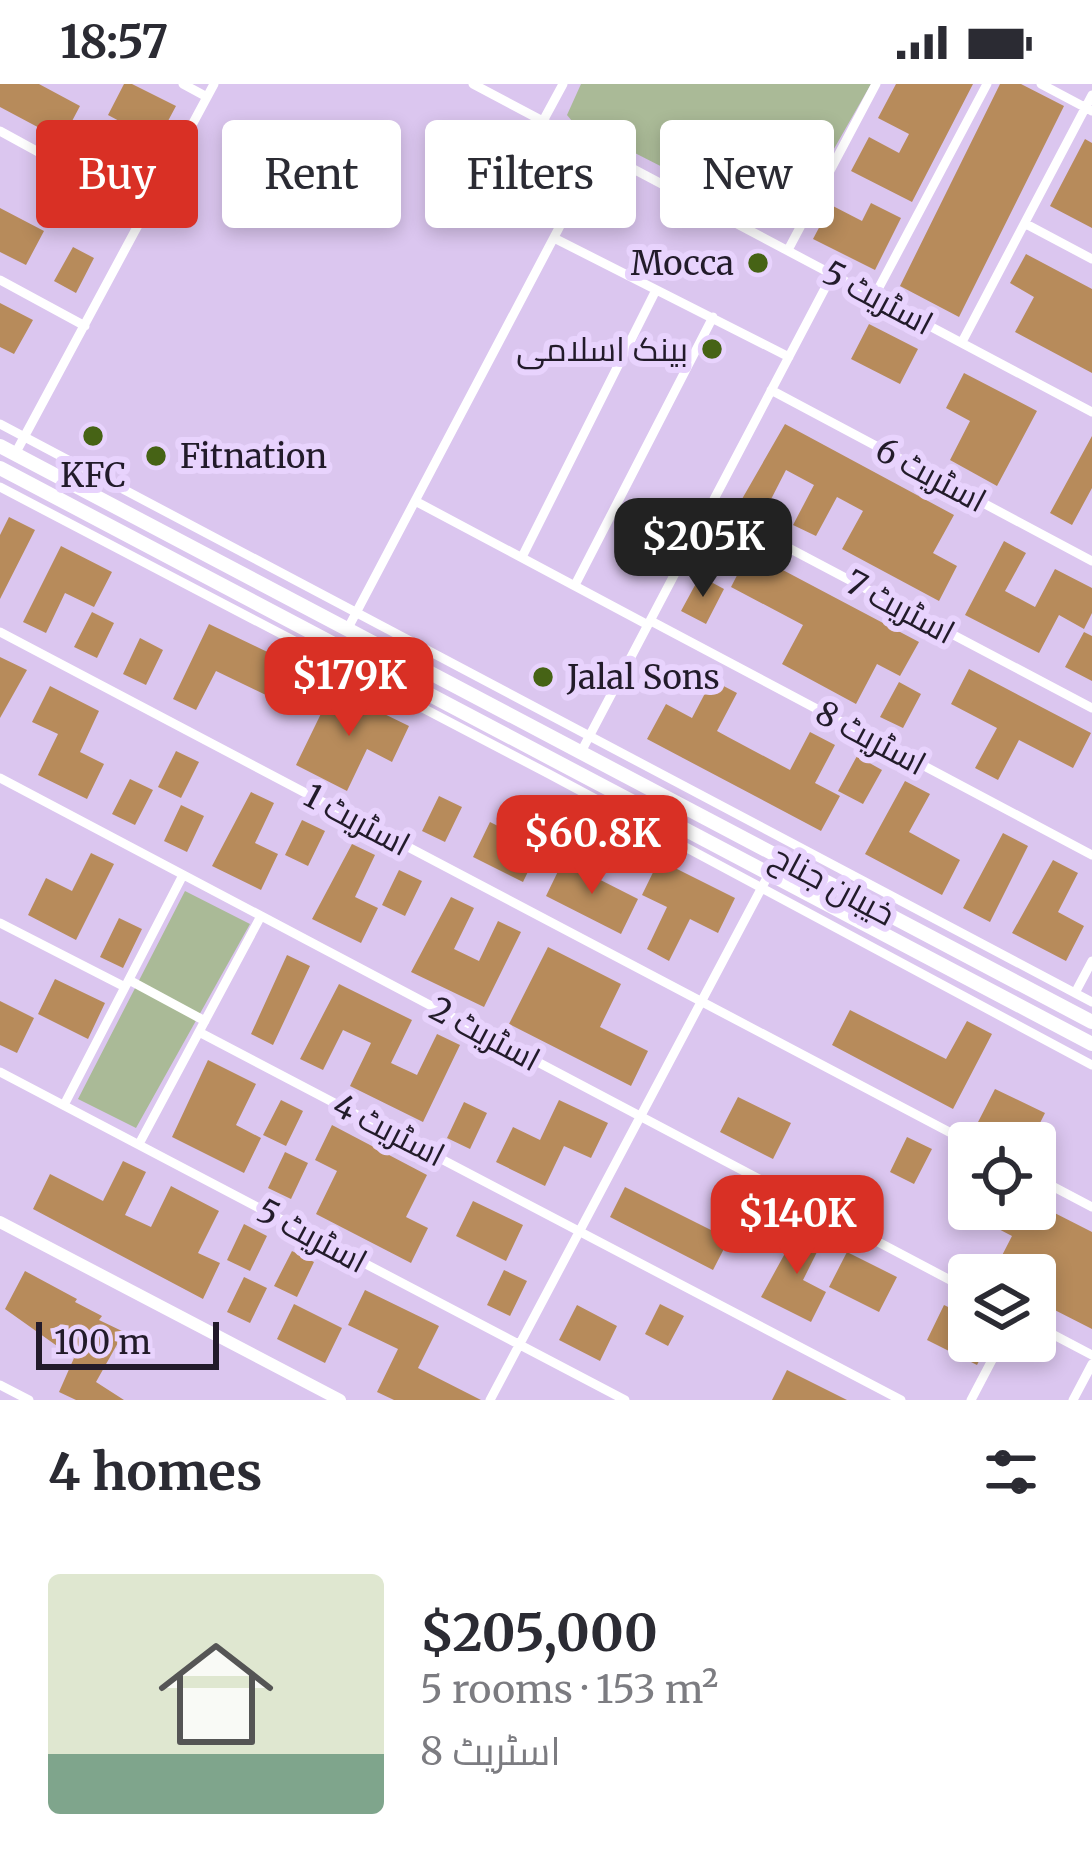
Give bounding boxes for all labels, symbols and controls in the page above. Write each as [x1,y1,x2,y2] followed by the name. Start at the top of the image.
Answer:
[60,14,168,70] text: 18:57
[36,120,198,228] chip: Buy
[222,120,401,228] chip: Rent
[425,120,636,228] chip: Filters
[660,120,834,228] chip: New
[631,243,734,284] place label: Mocca
[745,250,771,276] marker: Mocca
[816,252,940,344] street label: اسٹریٹ 5
[516,329,688,370] place label: بینک اسلامی
[699,336,725,362] marker: بینک اسلامی
[80,423,106,449] marker: KFC
[869,429,993,521] street label: اسٹریٹ 6
[180,436,327,477] place label: Fitnation
[143,443,169,469] marker: Fitnation
[60,455,126,496] place label: KFC
[619,498,787,600] pin: $205K
[641,512,765,561] text: $205K
[838,561,962,653] street label: اسٹریٹ 7
[265,637,433,739] pin: $179K
[291,651,407,700] text: $179K
[566,657,720,698] place label: Jalal Sons
[530,664,556,690] marker: Jalal Sons
[809,692,933,784] street label: اسٹریٹ 8
[297,775,417,865] street label: اسٹریٹ 1
[494,795,690,897] pin: $60.8K
[523,809,661,858] text: $60.8K
[763,835,902,936] street label: خیبان جناح
[423,988,547,1080] street label: اسٹریٹ 2
[326,1085,452,1175] street label: اسٹریٹ 4
[948,1122,1056,1362] map controls
[948,1122,1056,1230] button: locate
[713,1175,881,1277] pin: $140K
[738,1189,856,1238] text: $140K
[250,1190,374,1282] street label: اسٹریٹ 5
[948,1254,1056,1362] button: layers
[36,1316,219,1369] scale bar
[54,1322,151,1363] text: 100 m
[978,1439,1044,1505] icon: filters
[48,1440,262,1504] text: 4 homes
[420,1601,658,1665] text: $205,000
[144,1622,288,1766] icon: home
[420,1665,718,1714] text: 5 rooms · 153 m²
[420,1727,561,1776] text: اسٹریٹ 8

